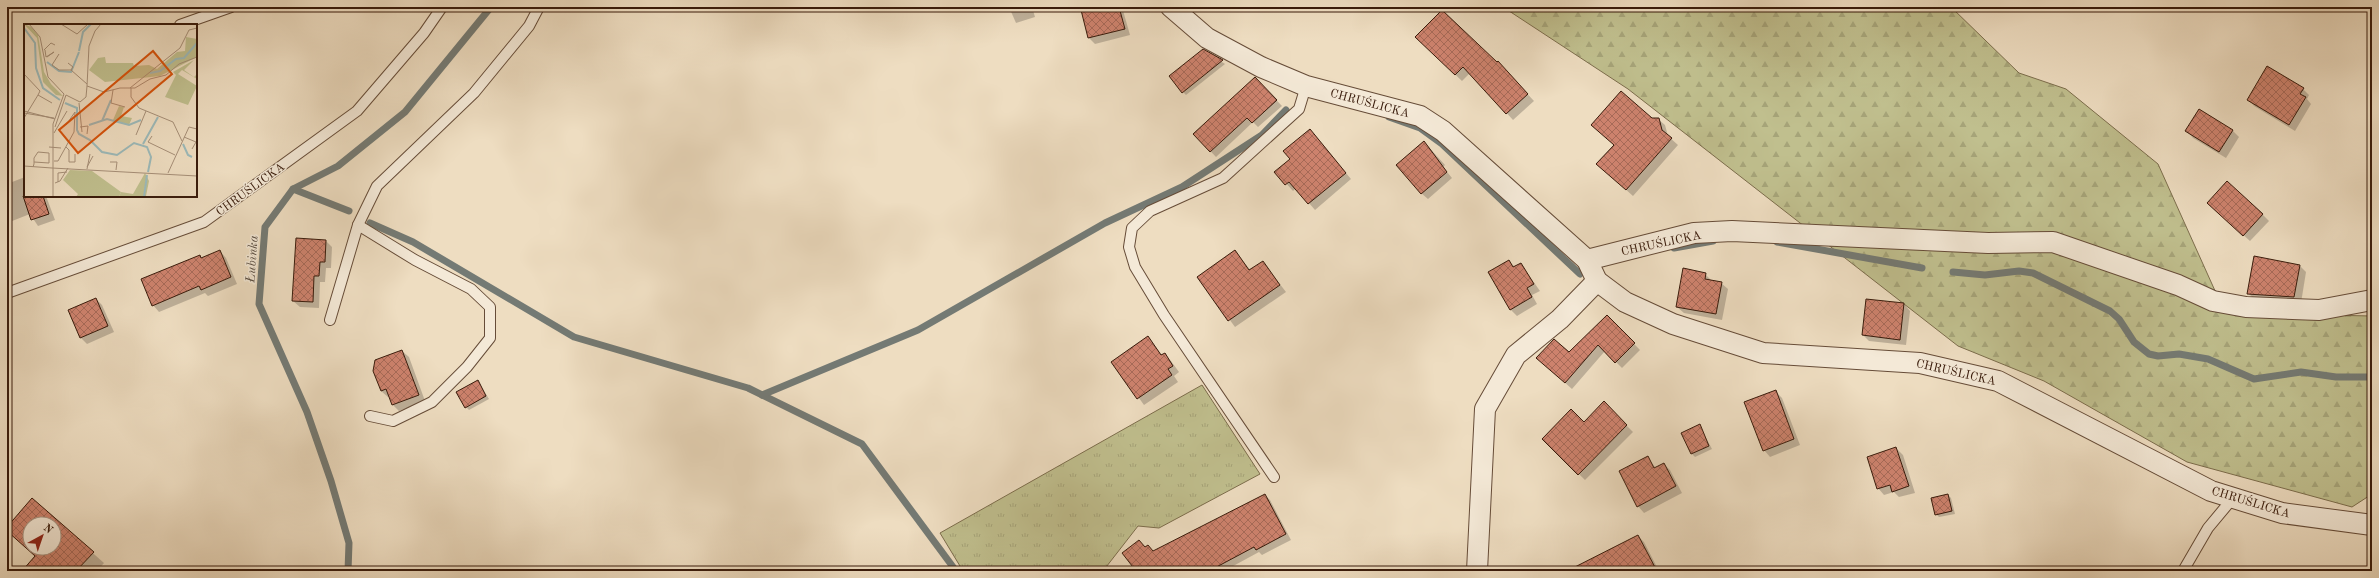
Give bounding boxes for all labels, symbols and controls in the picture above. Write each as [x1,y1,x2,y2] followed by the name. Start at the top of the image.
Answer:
[24,24,197,197] inset map
[1329,84,1412,120] street label: CHRUŚLICKA
[212,158,287,219] street label: CHRUŚLICKA
[1619,226,1702,258] street label: CHRUŚLICKA
[244,235,261,284] water label: Łubinka
[1915,354,1998,388] street label: CHRUŚLICKA
[2210,481,2293,521] street label: CHRUŚLICKA
[22,516,62,556] north arrow
[41,523,55,537] text: N

